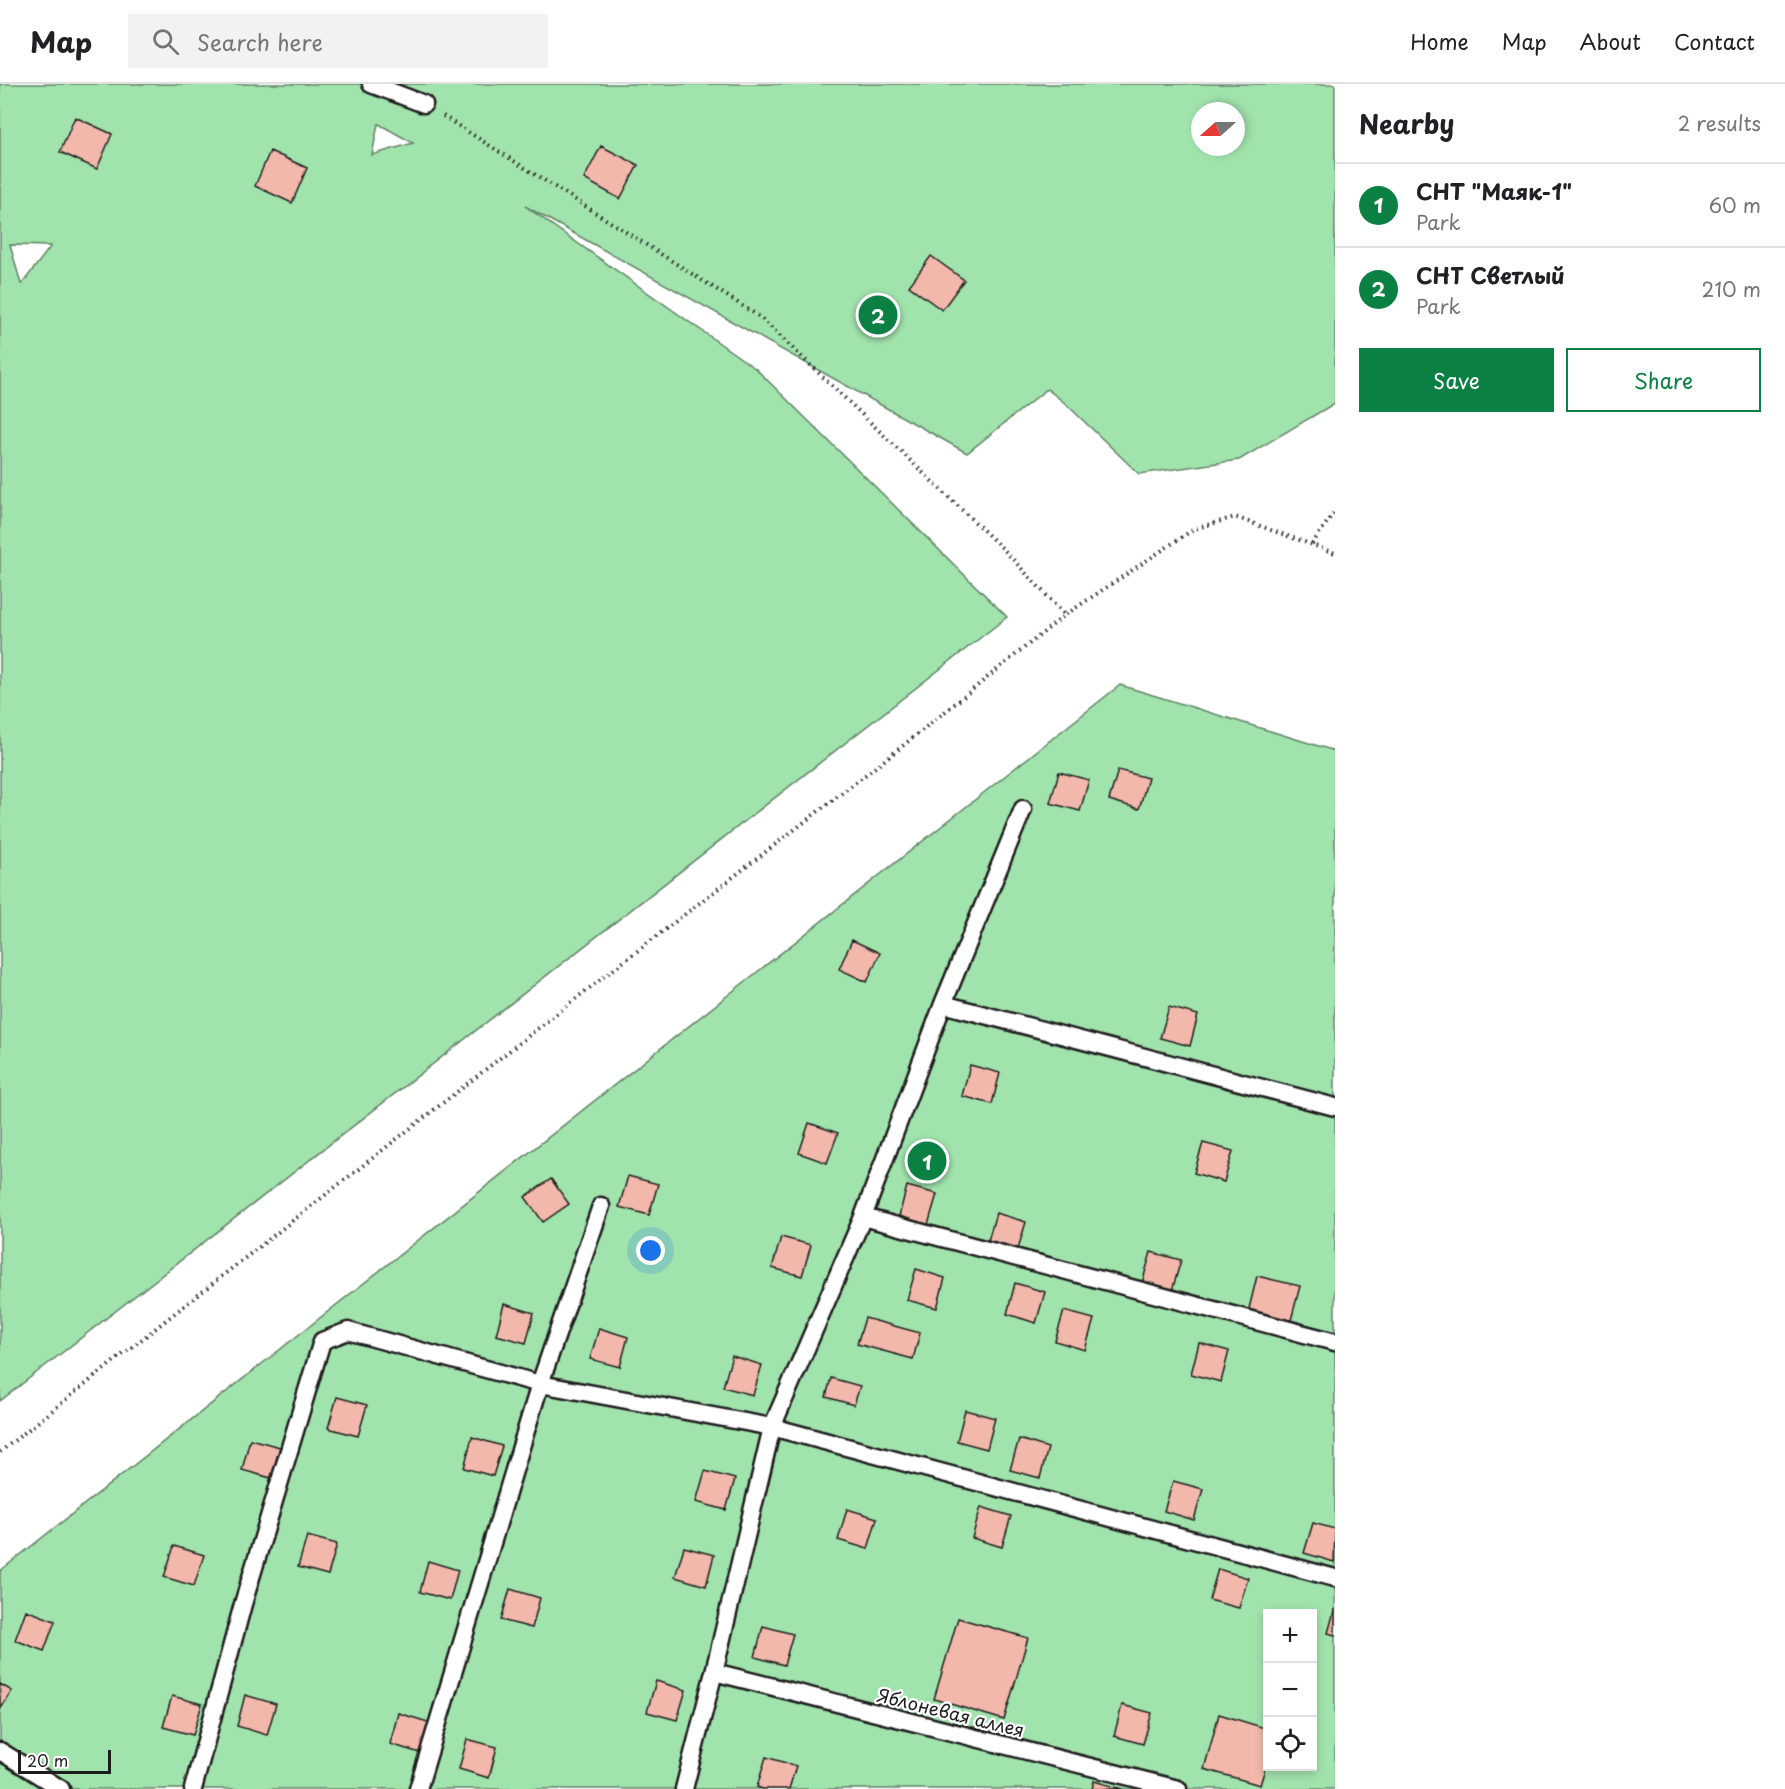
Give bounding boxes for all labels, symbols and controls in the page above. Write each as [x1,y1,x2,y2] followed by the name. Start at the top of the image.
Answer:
[128,14,548,68] search box
[30,20,92,63] text: Map
[149,25,182,58] icon: search
[197,25,323,58] text: Search here
[1410,25,1469,57] text: Home
[1502,25,1547,57] text: Map
[1580,25,1641,57] text: About
[1674,25,1755,57] text: Contact
[1191,102,1245,156] north arrow
[1359,104,1454,143] text: Nearby
[1678,108,1761,138] text: 2 results
[1416,174,1572,207] text: СНТ "Маяк-1"
[1374,190,1383,220] text: 1
[1709,190,1761,220] text: 60 m
[1416,207,1461,237] text: Park
[1416,258,1565,291] text: СНТ Светлый
[1371,274,1386,304] text: 2
[1702,274,1761,304] text: 210 m
[1416,291,1461,321] text: Park
[858,292,898,338] pin: 2
[1359,348,1554,412] button: Save
[1566,348,1761,412] button: Share
[908,1138,946,1184] pin: 1
[636,1236,665,1265] your location
[1263,1609,1317,1771] map controls
[1263,1609,1317,1663] button: +
[1263,1663,1317,1717] button: −
[875,1681,1027,1743] street label: Яблоневая аллея
[1263,1717,1317,1771] button: locate
[18,1747,111,1774] scale bar
[27,1748,68,1772] text: 20 m

